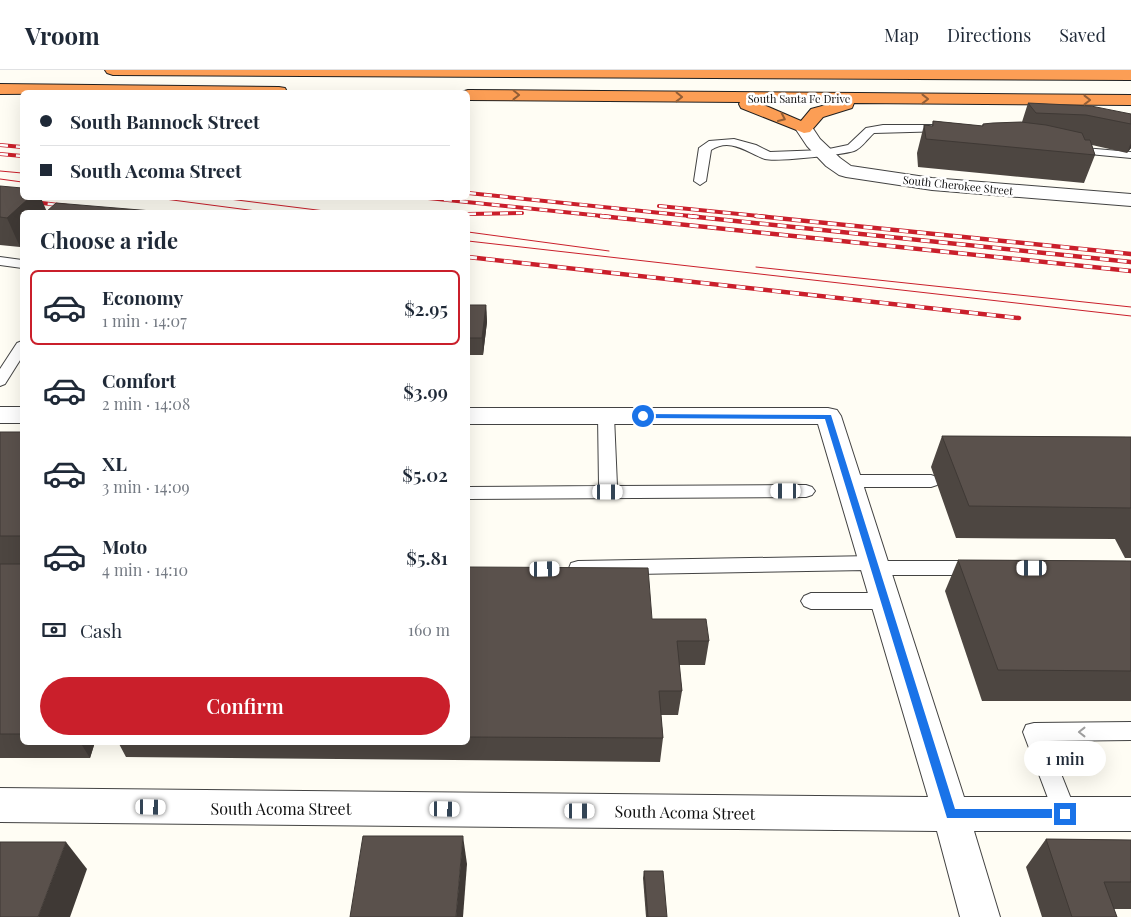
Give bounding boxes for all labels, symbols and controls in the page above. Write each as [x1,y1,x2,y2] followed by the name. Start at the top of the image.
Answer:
[25,19,100,51] text: Vroom
[884,23,919,47] text: Map
[947,23,1031,47] text: Directions
[1059,23,1106,47] text: Saved
[512,90,520,100] one-way arrow
[748,91,851,106] street label: South Santa Fe Drive
[675,92,683,102] one-way arrow
[921,94,929,104] one-way arrow
[1084,95,1091,105] one-way arrow
[70,108,260,134] text: South Bannock Street
[777,112,786,122] one-way arrow
[70,157,242,183] text: South Acoma Street
[902,172,1014,198] street label: South Cherokee Street
[40,225,178,255] text: Choose a ride
[102,284,183,310] text: Economy
[42,285,87,330] icon: car
[404,295,448,321] text: $2.95
[102,310,187,331] text: 1 min · 14:07
[102,367,176,393] text: Comfort
[42,368,87,413] icon: car
[403,378,448,404] text: $3.99
[102,393,190,414] text: 2 min · 14:08
[632,405,654,427] route start
[102,450,127,476] text: XL
[42,451,87,496] icon: car
[402,461,448,487] text: $5.02
[102,476,190,497] text: 3 min · 14:09
[771,484,801,499] car
[593,485,623,500] car
[102,533,147,559] text: Moto
[42,534,87,579] icon: car
[406,544,448,570] text: $5.81
[102,559,188,580] text: 4 min · 14:10
[529,561,560,577] car
[1017,561,1047,576] car
[40,616,68,644] icon: cash
[80,617,122,643] text: Cash
[408,619,450,640] text: 160 m
[40,677,450,735] button: Confirm
[1078,727,1086,737] one-way arrow
[1024,742,1106,776] callout: 1 min
[1046,748,1084,769] text: 1 min
[211,798,352,819] street label: South Acoma Street
[135,799,166,815] car
[614,800,756,824] street label: South Acoma Street
[429,801,460,817] car
[1054,803,1076,825] route end
[565,804,595,819] car

